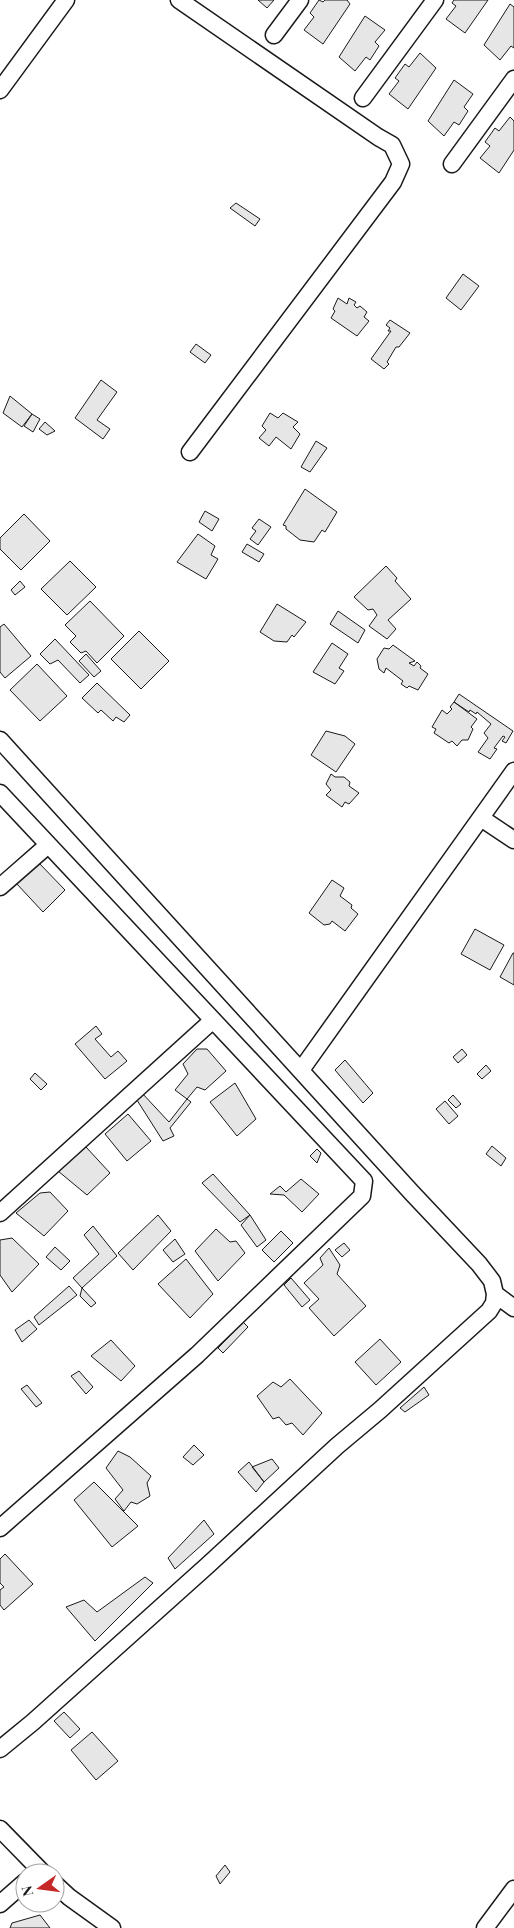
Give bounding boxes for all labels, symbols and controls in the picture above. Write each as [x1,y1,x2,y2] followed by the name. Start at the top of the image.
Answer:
[15,1863,65,1913] north arrow
[16,1884,37,1898] text: N

